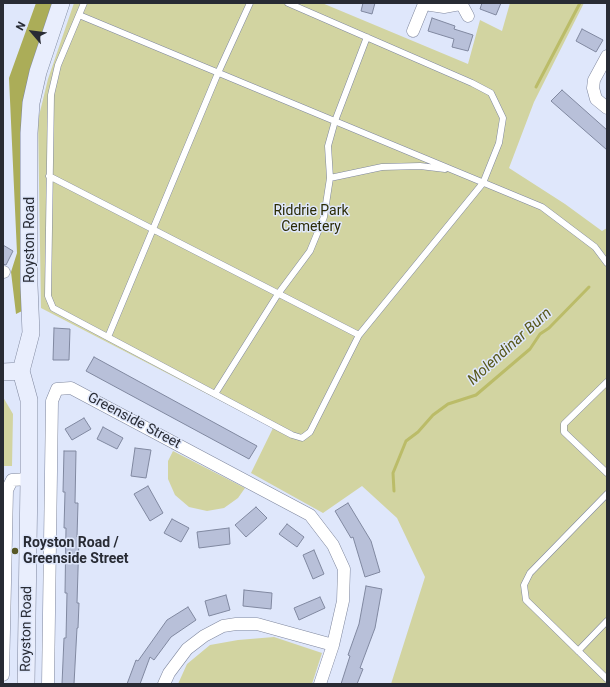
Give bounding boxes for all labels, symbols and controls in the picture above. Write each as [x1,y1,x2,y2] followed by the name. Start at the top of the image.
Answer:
[12,12,52,52] north arrow
[13,20,29,33] text: N
[22,197,38,283] street label: Royston Road
[273,203,349,236] park label: Riddrie Park Cemetery
[464,305,556,389] water label: Molendinar Burn
[85,389,183,453] street label: Greenside Street
[23,535,129,568] place label: Royston Road / Greenside Street
[10,546,20,556] marker: Royston Road / Greenside Street
[18,586,36,672] street label: Royston Road

